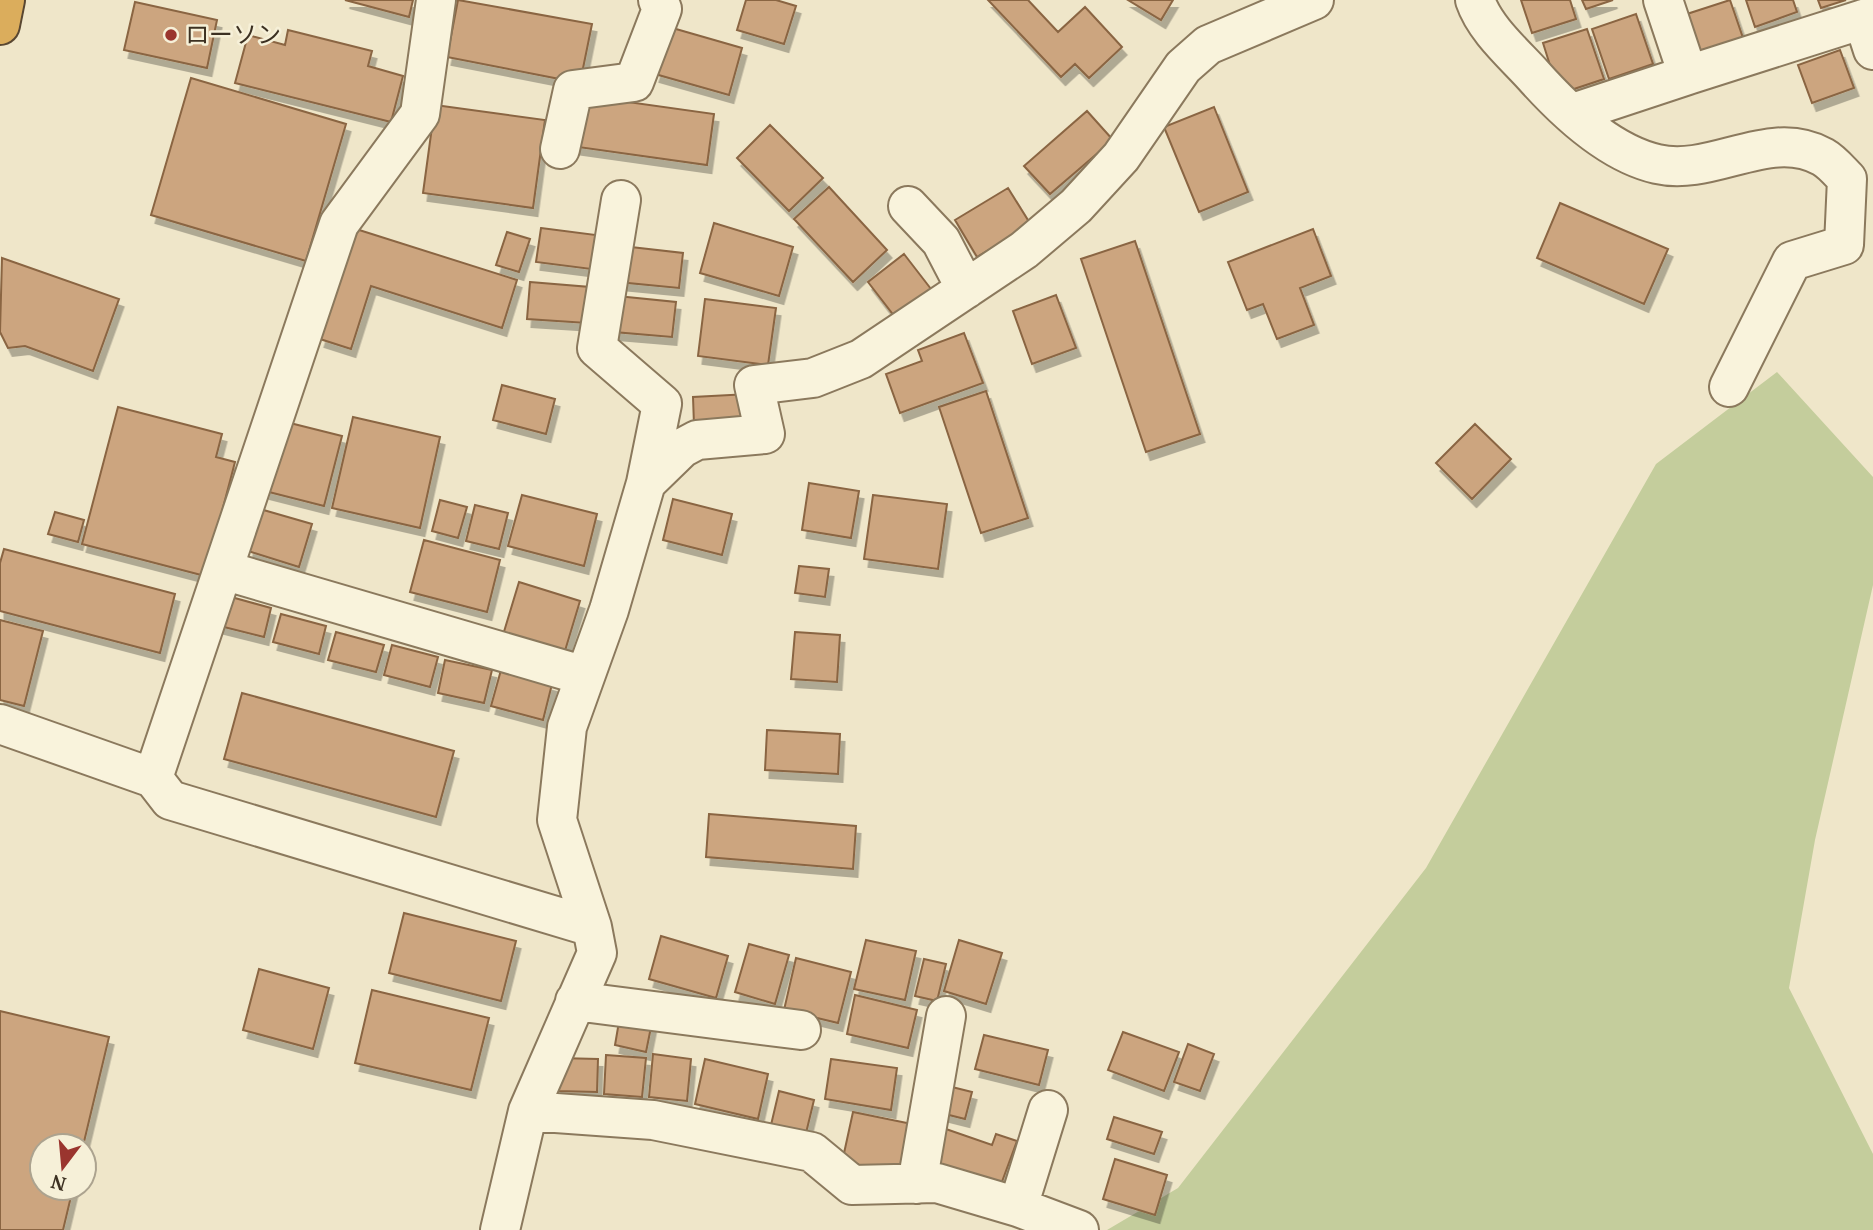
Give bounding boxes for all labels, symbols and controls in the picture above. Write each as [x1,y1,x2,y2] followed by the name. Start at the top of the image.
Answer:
[185,18,281,50] place label: ローソン
[163,27,179,43] marker: ローソン
[28,1132,98,1202] north arrow
[47,1170,69,1198] text: N

